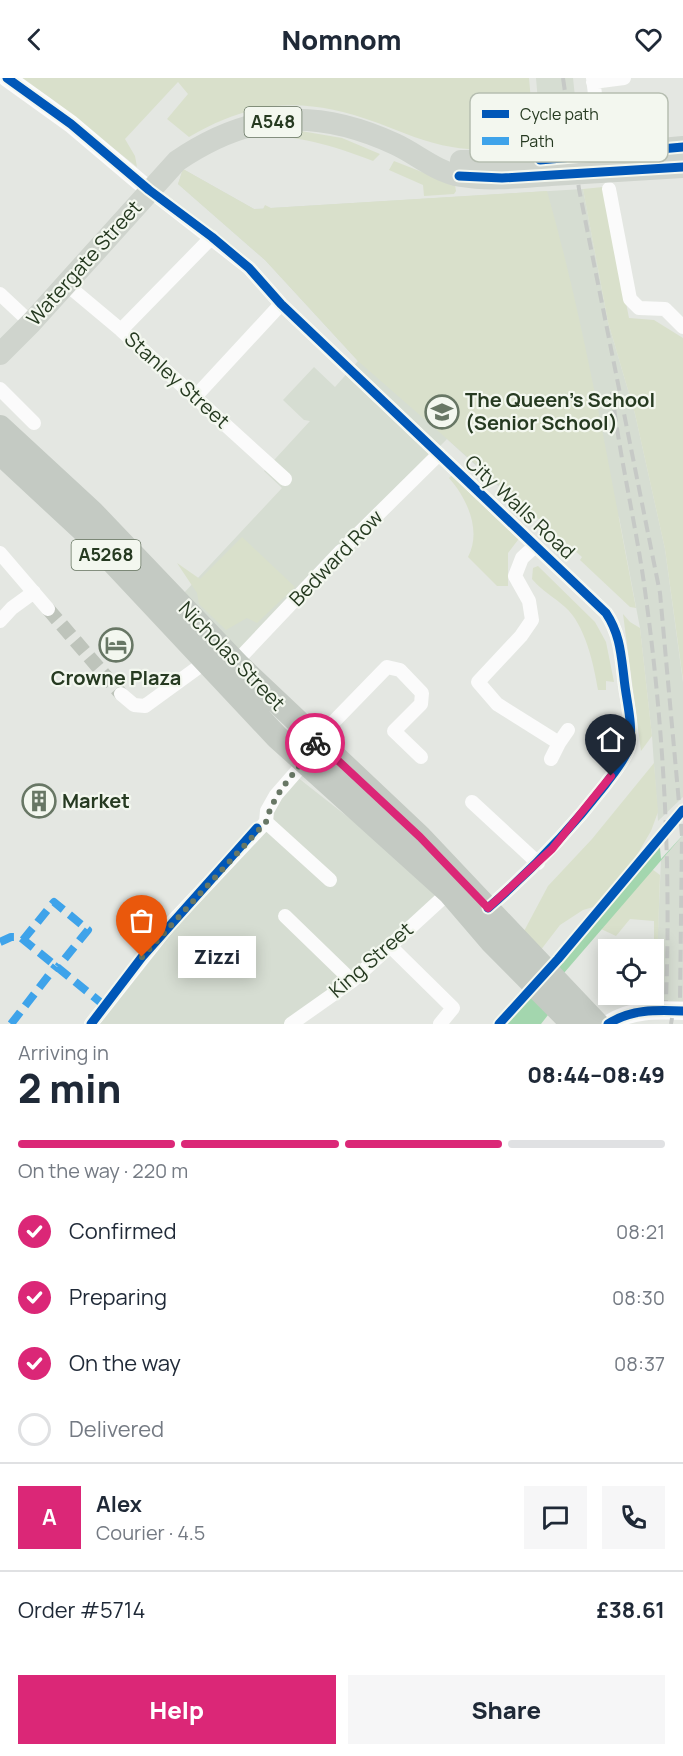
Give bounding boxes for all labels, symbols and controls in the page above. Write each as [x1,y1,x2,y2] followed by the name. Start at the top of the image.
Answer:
[282,21,401,58] text: Nomnom
[18,23,51,56] icon: back
[632,23,665,56] icon: heart
[470,93,668,162] legend
[520,103,599,125] text: Cycle path
[244,107,302,137] road number: A548
[520,130,554,152] text: Path
[20,194,147,331] street label: Watergate Street
[119,325,236,434] street label: Stanley Street
[465,386,655,436] place label: The Queen's School (Senior School)
[424,394,460,430] school or university icon: The Queen's School (Senior School)
[459,449,581,565] street label: City Walls Road
[283,504,388,612] street label: Bedward Row
[72,540,140,570] road number: A5268
[173,595,291,716] street label: Nicholas Street
[98,627,134,663] hotel icon: Crowne Plaza
[51,664,181,691] place label: Crowne Plaza
[285,713,345,773] courier
[585,714,636,776] pin
[594,723,627,756] icon: home
[299,727,332,760] icon: bike
[21,783,57,819] building icon: Market
[62,787,130,814] place label: Market
[116,895,167,957] pin
[125,904,158,937] icon: bag
[323,916,418,1004] street label: King Street
[178,936,256,978] callout: Zizzi
[598,939,664,1005] map controls
[598,939,664,1005] button: locate
[194,943,240,970] text: Zizzi
[18,1039,109,1066] text: Arriving in
[527,1060,665,1090] text: 08:44–08:49
[18,1061,121,1115] text: 2 min
[18,1157,188,1184] text: On the way · 220 m
[18,1215,51,1248] icon: check
[69,1216,177,1246] text: Confirmed
[616,1218,665,1245] text: 08:21
[18,1281,51,1314] icon: check
[69,1282,167,1312] text: Preparing
[612,1284,665,1311] text: 08:30
[18,1347,51,1380] icon: check
[69,1348,181,1378] text: On the way
[614,1350,665,1377] text: 08:37
[69,1414,164,1444] text: Delivered
[524,1486,587,1549] button: chat
[602,1486,665,1549] button: phone
[96,1489,142,1519] text: Alex
[42,1502,57,1532] text: A
[96,1519,205,1546] text: Courier · 4.5
[18,1595,145,1625] text: Order #5714
[597,1595,665,1625] text: £38.61
[18,1675,336,1744] button: Help
[348,1675,665,1744] button: Share

